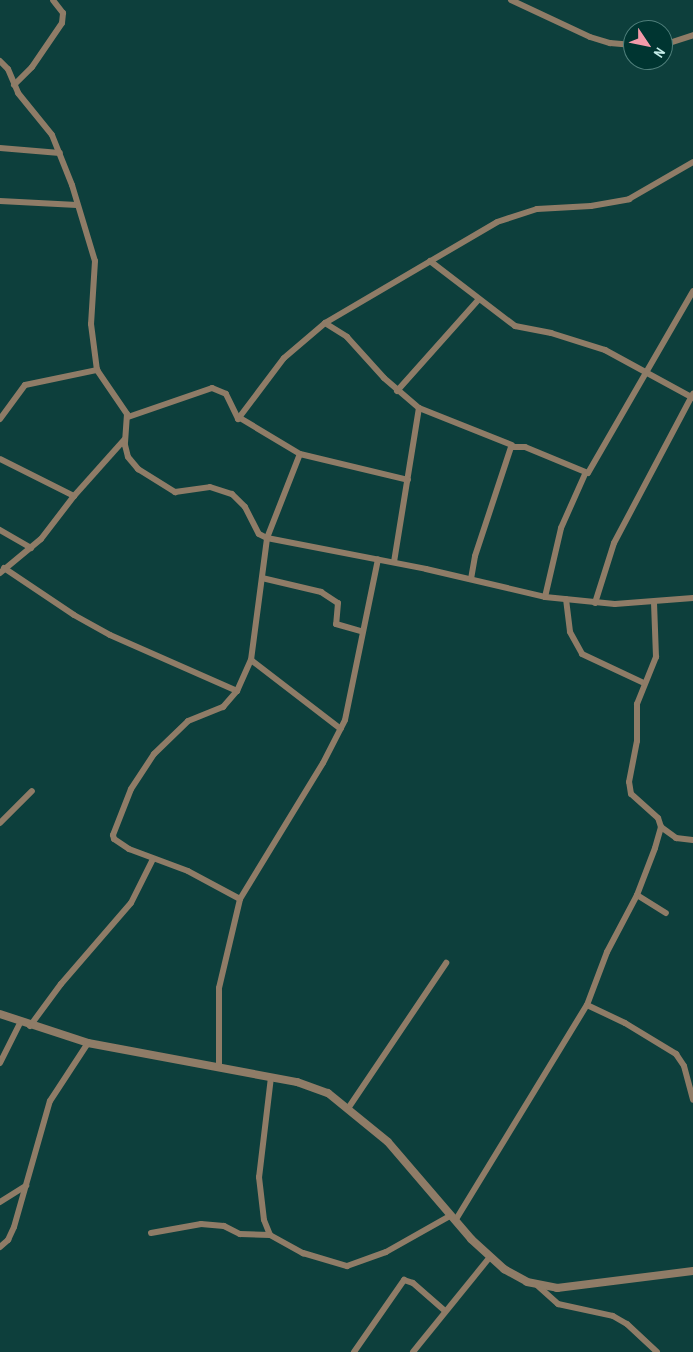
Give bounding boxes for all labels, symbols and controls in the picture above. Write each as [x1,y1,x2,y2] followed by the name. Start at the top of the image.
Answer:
[623,20,673,70] north arrow
[650,44,669,61] text: N

